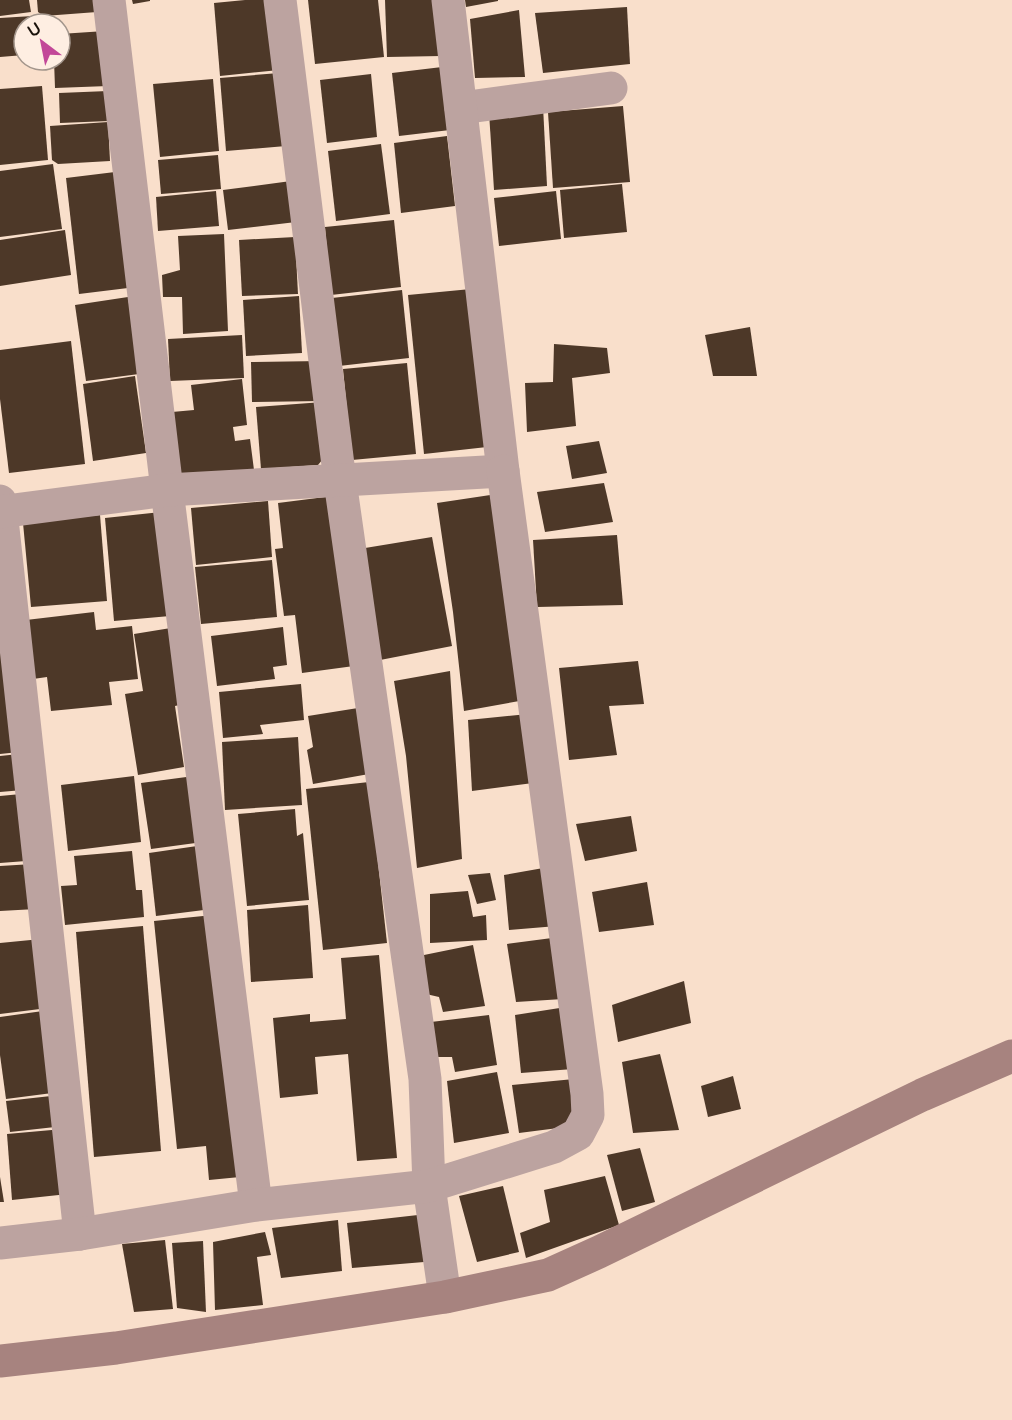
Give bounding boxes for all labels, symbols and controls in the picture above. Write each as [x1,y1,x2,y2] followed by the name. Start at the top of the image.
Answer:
[12,12,72,72] north arrow
[24,18,45,42] text: U

